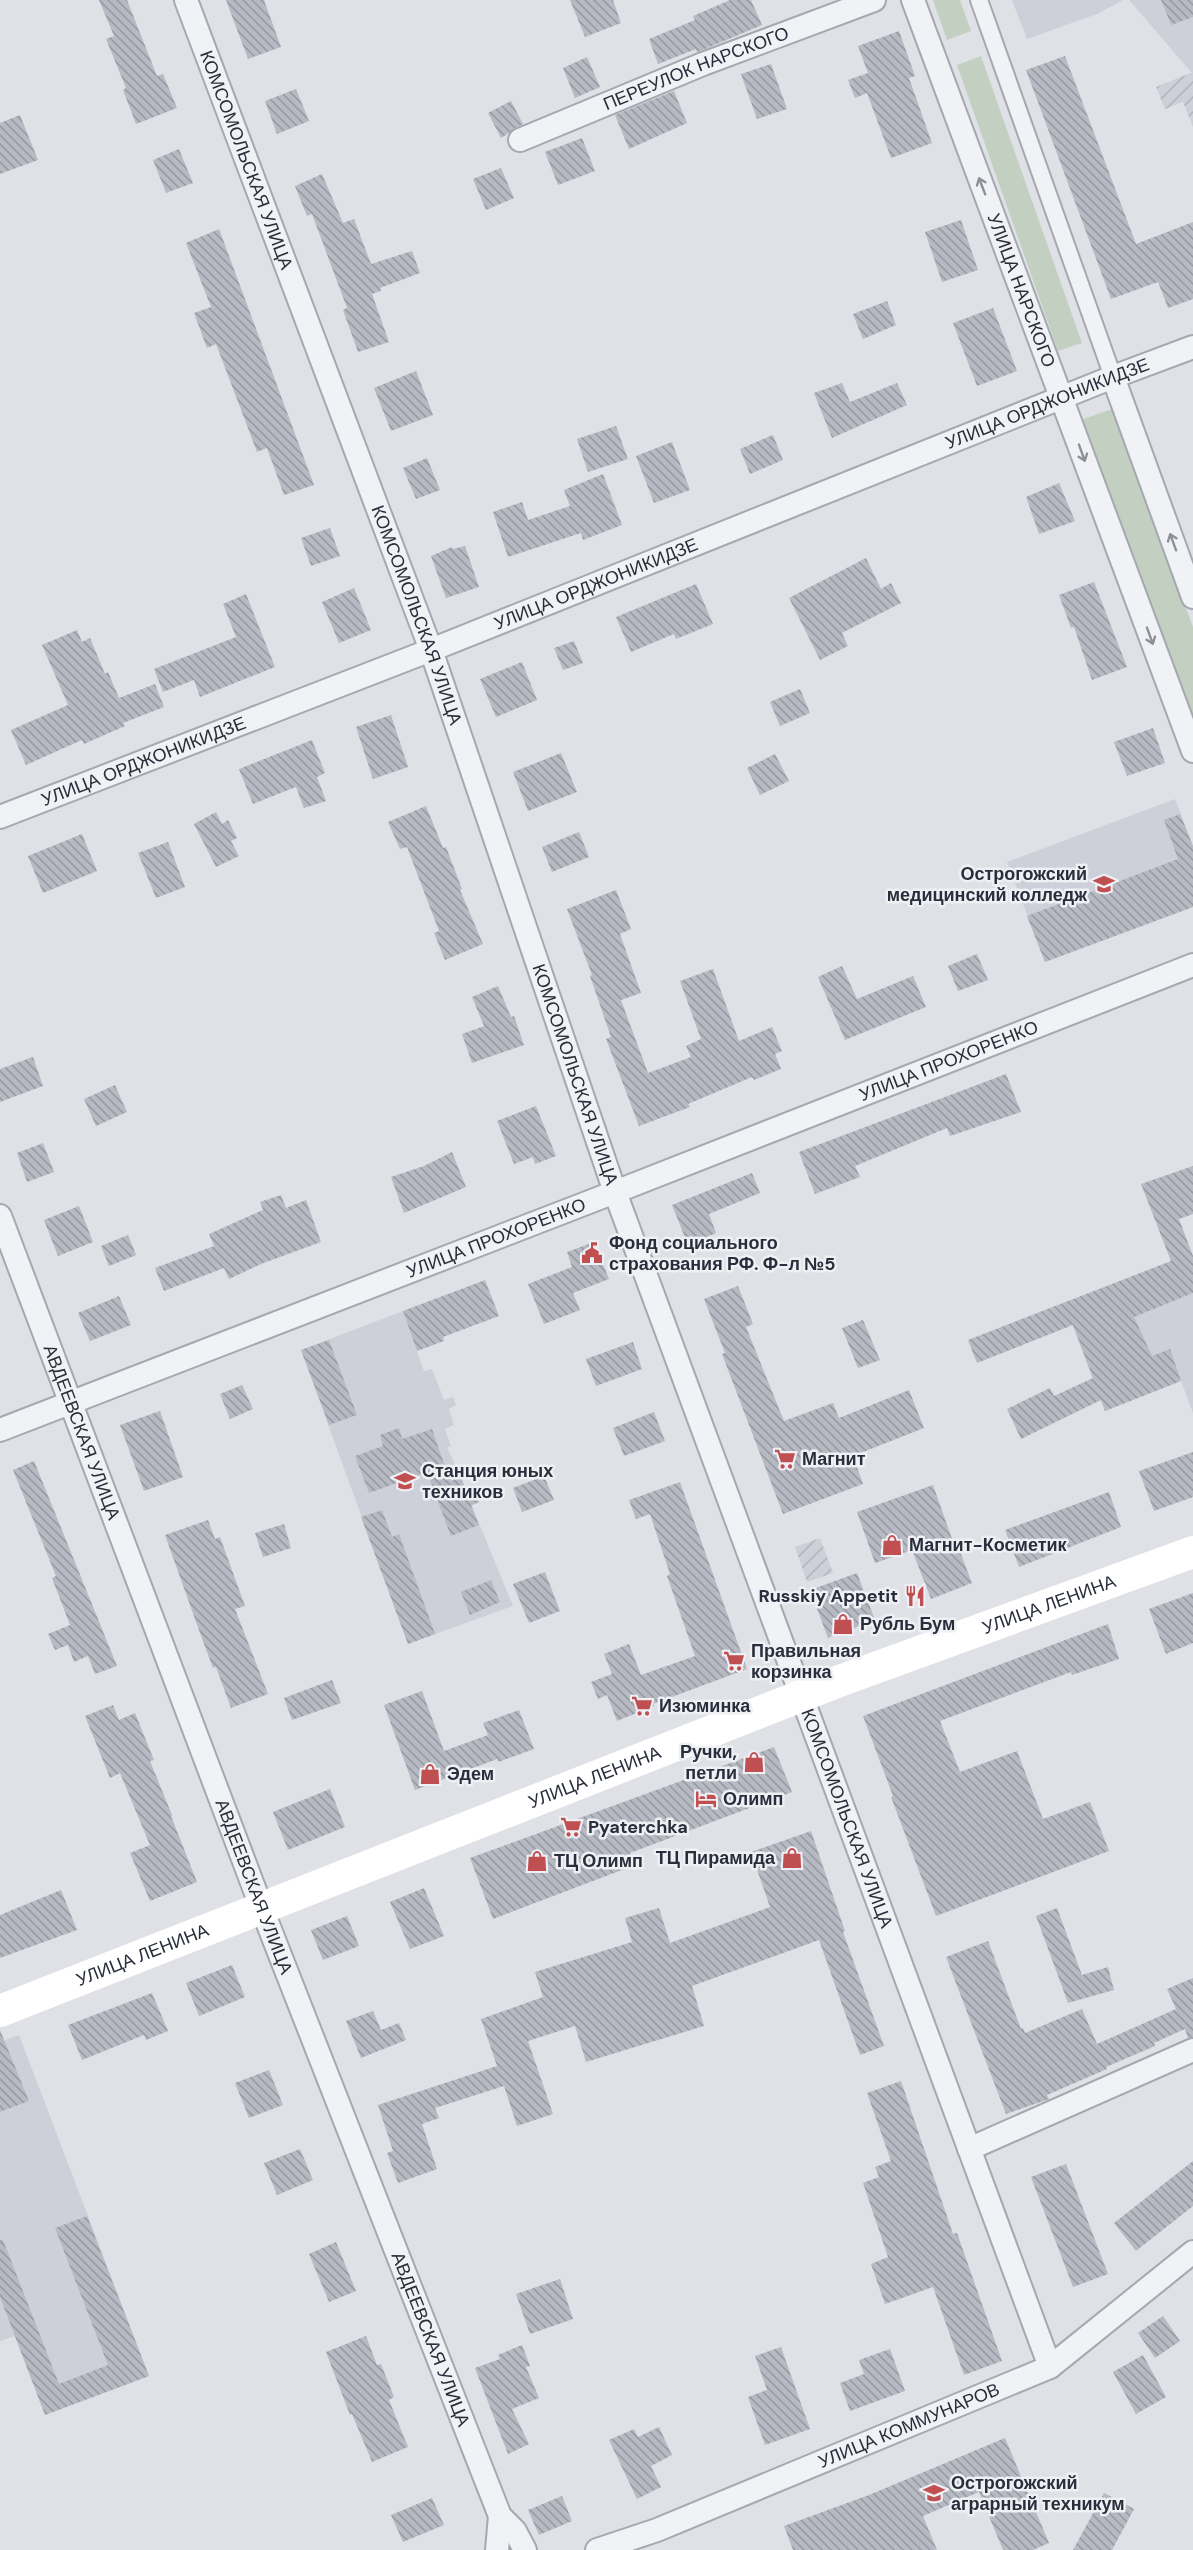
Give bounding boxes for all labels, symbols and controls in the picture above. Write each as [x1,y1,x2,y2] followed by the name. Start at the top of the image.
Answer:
[600,21,792,116] street label: ПЕРЕУЛОК НАРСКОГО
[194,47,298,273] street label: КОМСОМОЛЬСКАЯ УЛИЦА
[976,177,987,196] one-way arrow
[982,210,1061,371] street label: УЛИЦА НАРСКОГО
[942,352,1153,455] street label: УЛИЦА ОРДЖОНИКИДЗЕ
[1078,443,1089,462] one-way arrow
[366,502,468,728] street label: КОМСОМОЛЬСКАЯ УЛИЦА
[491,532,701,635] street label: УЛИЦА ОРДЖОНИКИДЗЕ
[1167,534,1178,552] one-way arrow
[1145,626,1156,645] one-way arrow
[38,711,249,812] street label: УЛИЦА ОРДЖОНИКИДЗЕ
[887,862,1087,907] place label: Острогожский медицинский колледж
[1092,872,1116,896] school or university icon: Острогожский медицинский колледж
[526,961,624,1188] street label: КОМСОМОЛЬСКАЯ УЛИЦА
[856,1015,1042,1107] street label: УЛИЦА ПРОХОРЕНКО
[403,1192,589,1284] street label: УЛИЦА ПРОХОРЕНКО
[609,1231,835,1276] place label: Фонд социального страхования РФ. Ф-л №5
[580,1241,604,1265] public building icon: Фонд социального страхования РФ. Ф-л №5
[38,1341,126,1523] street label: АВДЕЕВСКАЯ УЛИЦА
[773,1447,797,1471] supermarket icon: Магнит
[802,1447,866,1471] place label: Магнит
[422,1459,553,1504] place label: Станция юных техников
[393,1469,417,1493] school or university icon: Станция юных техников
[880,1533,904,1557] shop icon: Магнит-Косметик
[909,1533,1068,1557] place label: Магнит-Косметик
[979,1569,1119,1640] street label: УЛИЦА ЛЕНИНА
[758,1584,898,1608] place label: Russkiy Appetit
[903,1584,927,1608] restaurant icon: Russkiy Appetit
[831,1612,855,1636] shop icon: Рубль Бум
[860,1612,955,1636] place label: Рубль Бум
[751,1639,861,1684] place label: Правильная корзинка
[722,1649,746,1673] supermarket icon: Правильная корзинка
[630,1694,654,1718] supermarket icon: Изюминка
[659,1694,751,1718] place label: Изюминка
[795,1705,898,1931] street label: КОМСОМОЛЬСКАЯ УЛИЦА
[525,1740,664,1814] street label: УЛИЦА ЛЕНИНА
[680,1740,737,1785] place label: Ручки, петли
[742,1750,766,1774] shop icon: Ручки, петли
[418,1762,442,1786] shop icon: Эдем
[447,1762,494,1786] place label: Эдем
[694,1787,718,1811] hotel icon: Олимп
[723,1787,783,1811] place label: Олимп
[210,1796,298,1978] street label: АВДЕЕВСКАЯ УЛИЦА
[559,1815,583,1839] supermarket icon: Pyaterchka
[588,1815,688,1839] place label: Pyaterchka
[656,1846,776,1870] place label: ТЦ Пирамида
[780,1846,804,1870] shop icon: ТЦ Пирамида
[525,1849,549,1873] shop icon: ТЦ Олимп
[554,1849,643,1873] place label: ТЦ Олимп
[73,1918,212,1992] street label: УЛИЦА ЛЕНИНА
[386,2248,476,2430] street label: АВДЕЕВСКАЯ УЛИЦА
[815,2377,1003,2474] street label: УЛИЦА КОММУНАРОВ
[951,2471,1125,2516] place label: Острогожский аграрный техникум
[922,2481,946,2505] school or university icon: Острогожский аграрный техникум

